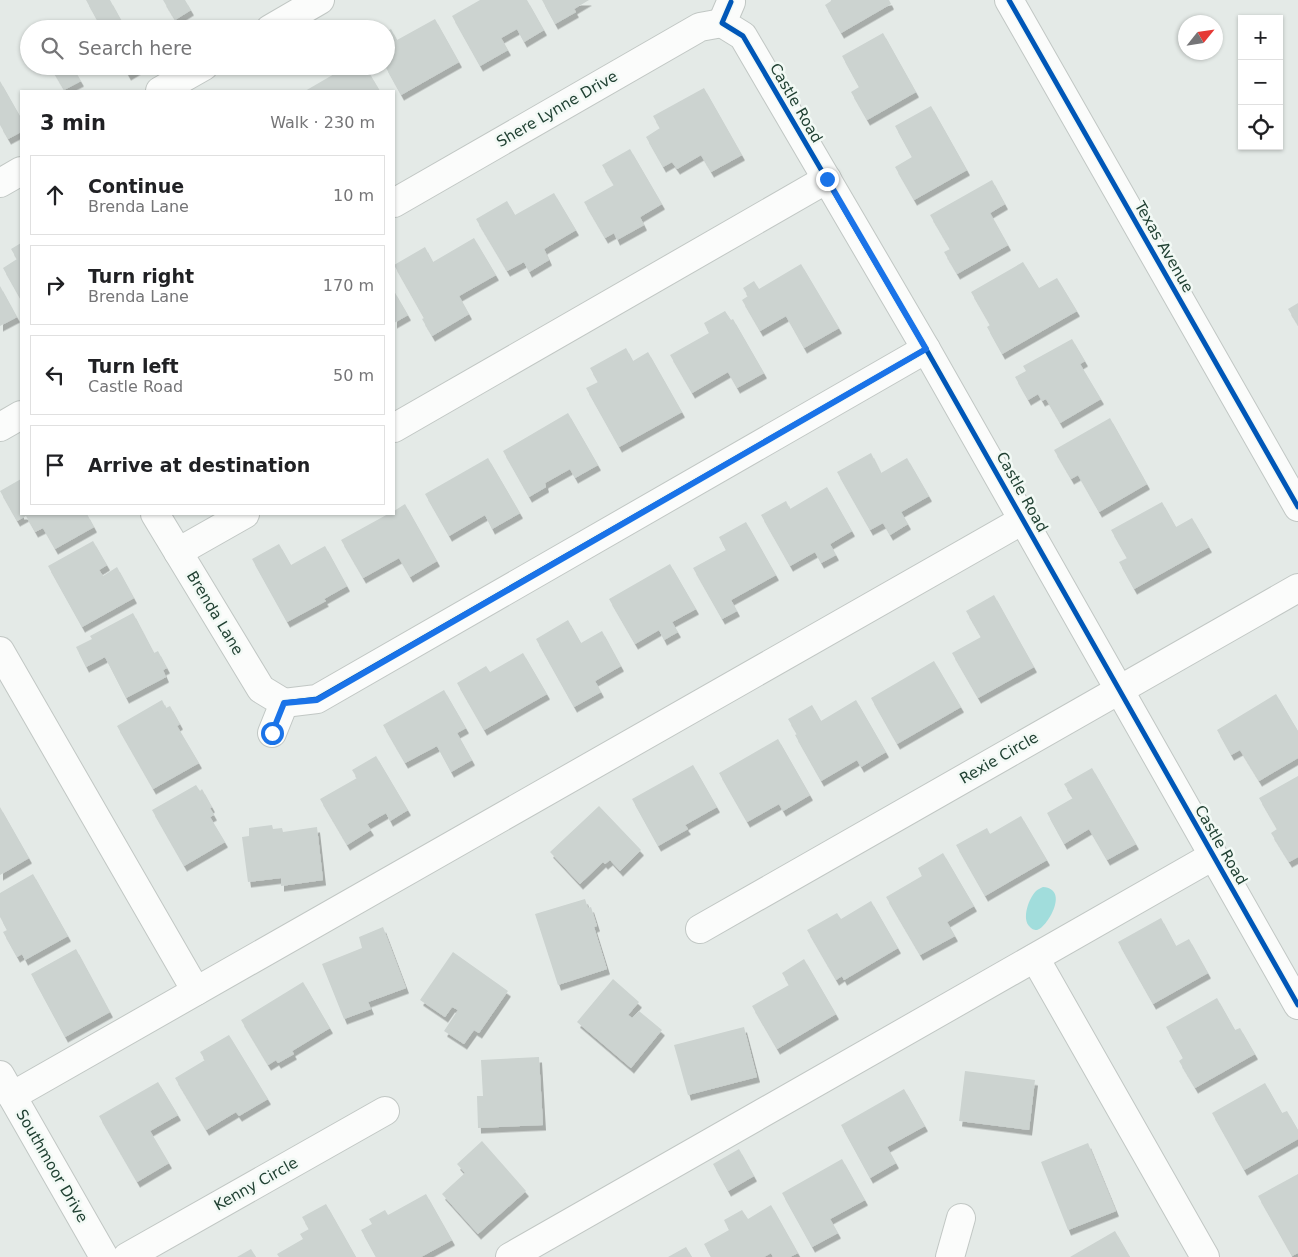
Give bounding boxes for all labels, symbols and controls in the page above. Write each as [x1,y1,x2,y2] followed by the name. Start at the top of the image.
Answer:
[1178,15,1223,60] north arrow
[1238,15,1283,150] map controls
[1238,15,1283,60] button: +
[20,20,395,75] search box
[38,34,66,62] icon: search
[78,37,192,59] text: Search here
[766,60,826,146] street label: Castle Road
[1238,60,1283,105] button: −
[493,67,621,151] street label: Shere Lynne Drive
[1238,105,1283,150] button: locate
[40,111,106,135] text: 3 min
[270,113,375,132] text: Walk · 230 m
[816,168,839,191] route end
[88,175,184,197] text: Continue
[41,181,69,209] icon: ahead
[333,186,374,205] text: 10 m
[88,197,189,216] text: Brenda Lane
[1130,197,1197,296] street label: Texas Avenue
[88,265,194,287] text: Turn right
[41,271,69,299] icon: right
[323,276,374,295] text: 170 m
[88,287,189,306] text: Brenda Lane
[88,355,179,377] text: Turn left
[41,361,69,389] icon: left
[333,366,374,385] text: 50 m
[88,377,183,396] text: Castle Road
[993,449,1051,535] street label: Castle Road
[41,451,69,479] icon: arrive
[88,454,310,476] text: Arrive at destination
[183,568,247,658] street label: Brenda Lane
[261,722,284,745] route start
[956,728,1042,788] street label: Rexie Circle
[1191,802,1251,888] street label: Castle Road
[12,1106,92,1226] street label: Southmoor Drive
[211,1154,301,1214] street label: Kenny Circle

